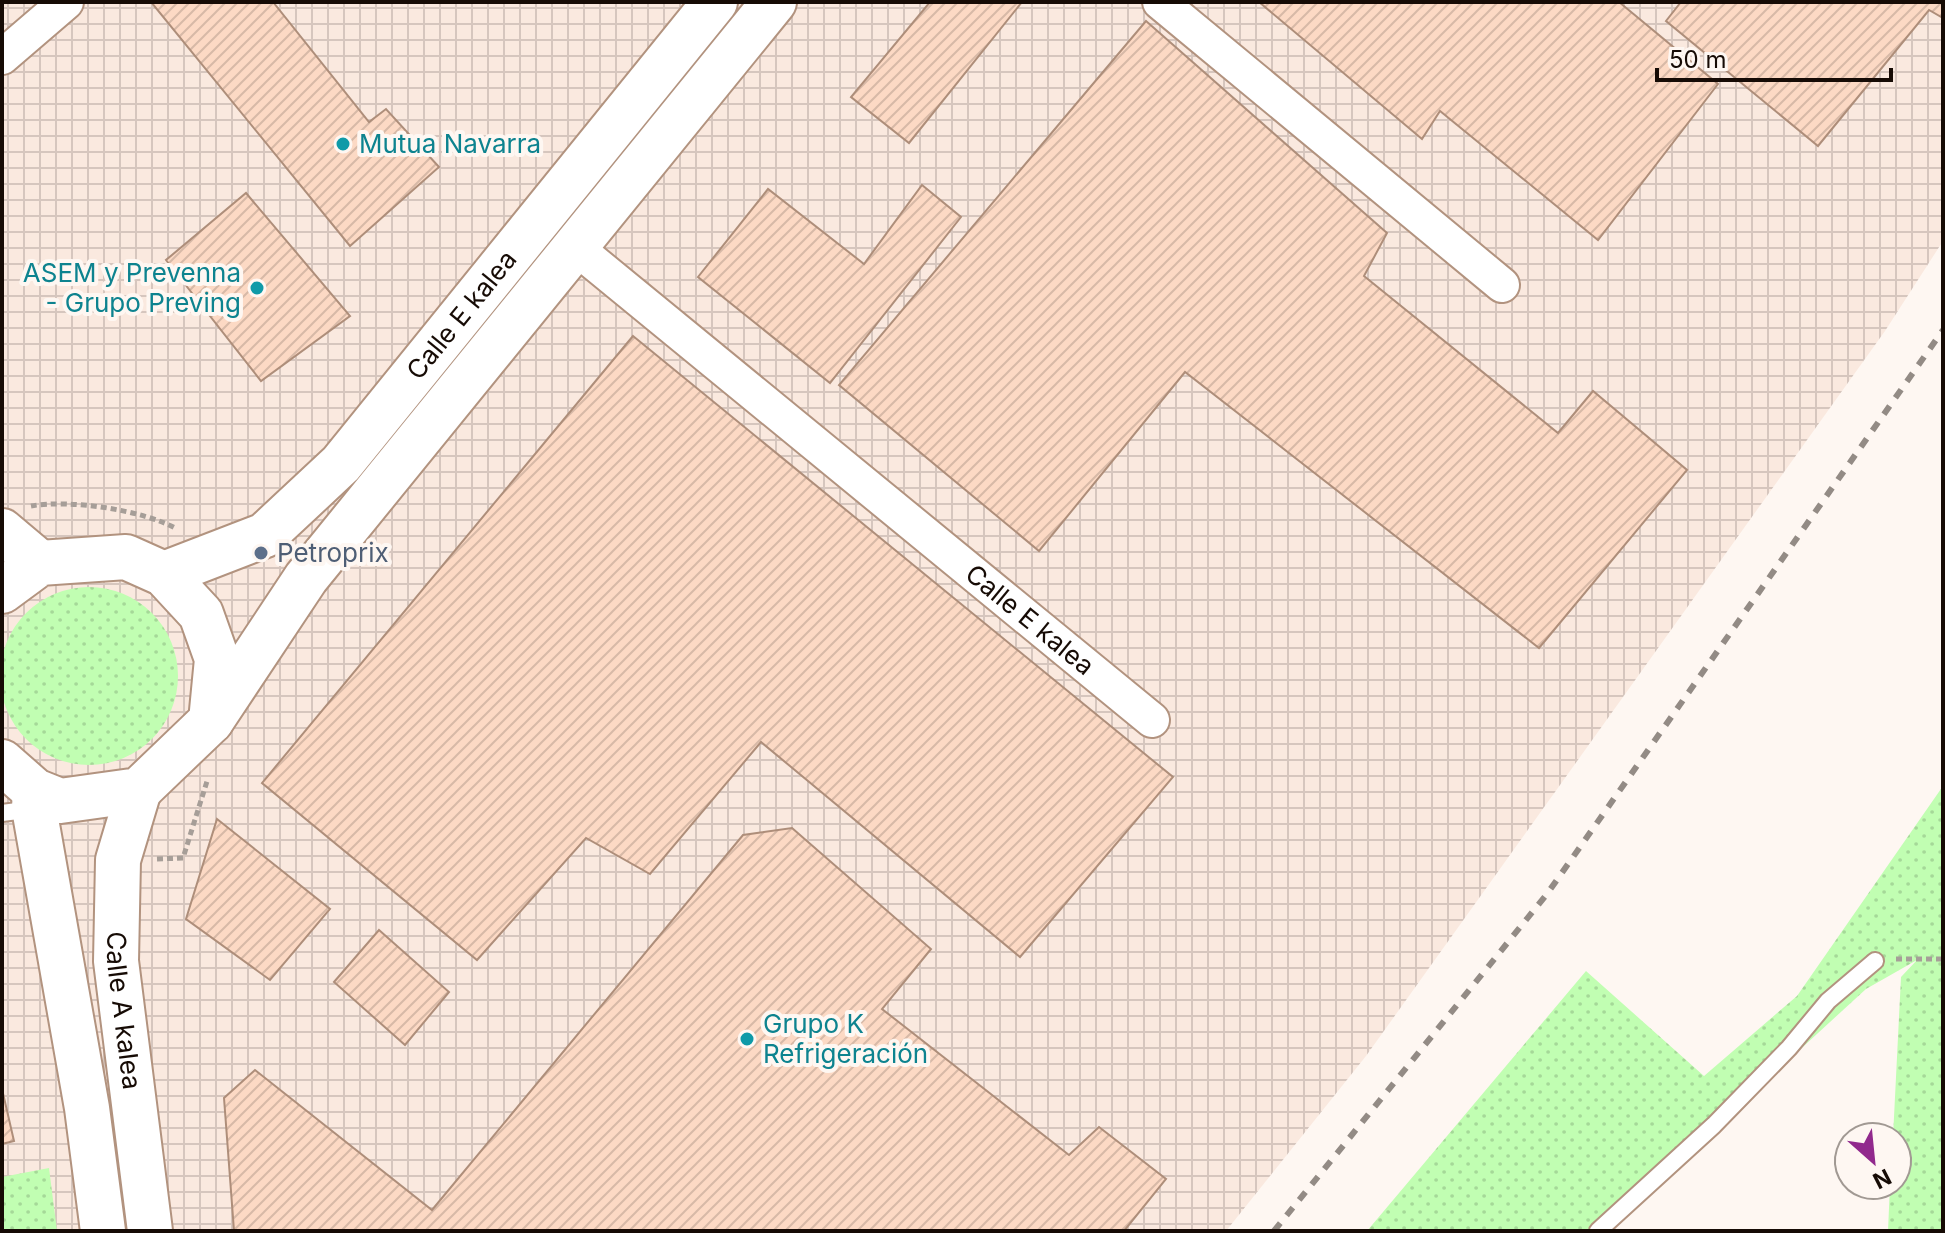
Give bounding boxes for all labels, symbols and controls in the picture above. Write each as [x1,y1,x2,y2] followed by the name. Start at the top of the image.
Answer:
[1657,32,1891,82] scale bar
[1669,45,1727,74] text: 50 m
[359,128,541,159] place label: Mutua Navarra
[334,135,352,153] marker: Mutua Navarra
[400,244,523,385] street label: Calle E kalea
[23,257,241,318] place label: ASEM y Prevenna - Grupo Preving
[248,279,266,297] marker: ASEM y Prevenna - Grupo Preving
[277,537,389,568] place label: Petroprix
[252,544,270,562] marker: Petroprix
[960,558,1101,681] street label: Calle E kalea
[101,931,148,1091] street label: Calle A kalea
[763,1008,928,1069] place label: Grupo K Refrigeración
[738,1030,756,1048] marker: Grupo K Refrigeración
[1833,1121,1913,1201] north arrow
[1869,1163,1895,1194] text: N

